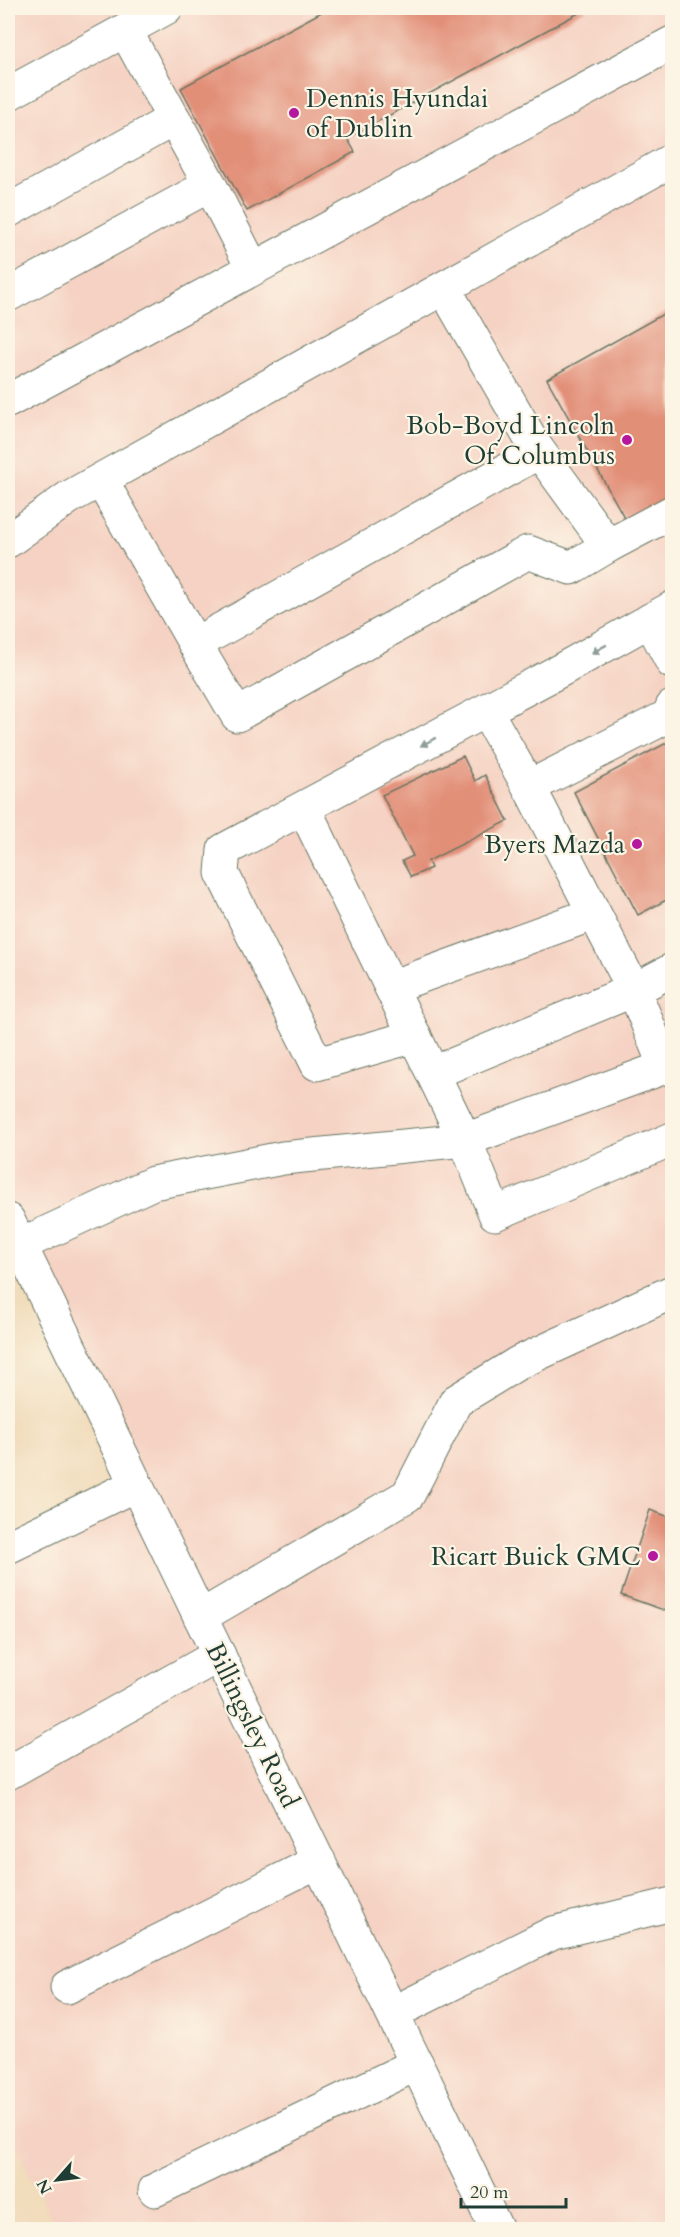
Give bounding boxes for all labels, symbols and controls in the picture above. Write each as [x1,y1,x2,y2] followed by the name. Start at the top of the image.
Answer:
[306,81,488,146] place label: Dennis Hyundai of Dublin
[287,106,301,120] marker: Dennis Hyundai of Dublin
[406,408,615,473] place label: Bob-Boyd Lincoln Of Columbus
[620,433,634,447] marker: Bob-Boyd Lincoln Of Columbus
[591,644,608,654] one-way arrow
[419,737,436,747] one-way arrow
[484,827,625,862] place label: Byers Mazda
[630,837,644,851] marker: Byers Mazda
[431,1539,641,1574] place label: Ricart Buick GMC
[646,1549,660,1563] marker: Ricart Buick GMC
[197,1637,308,1814] street label: Billingsley Road
[27,2150,87,2210] north arrow
[461,2171,566,2209] scale bar
[32,2175,58,2198] text: N
[470,2180,509,2205] text: 20 m

